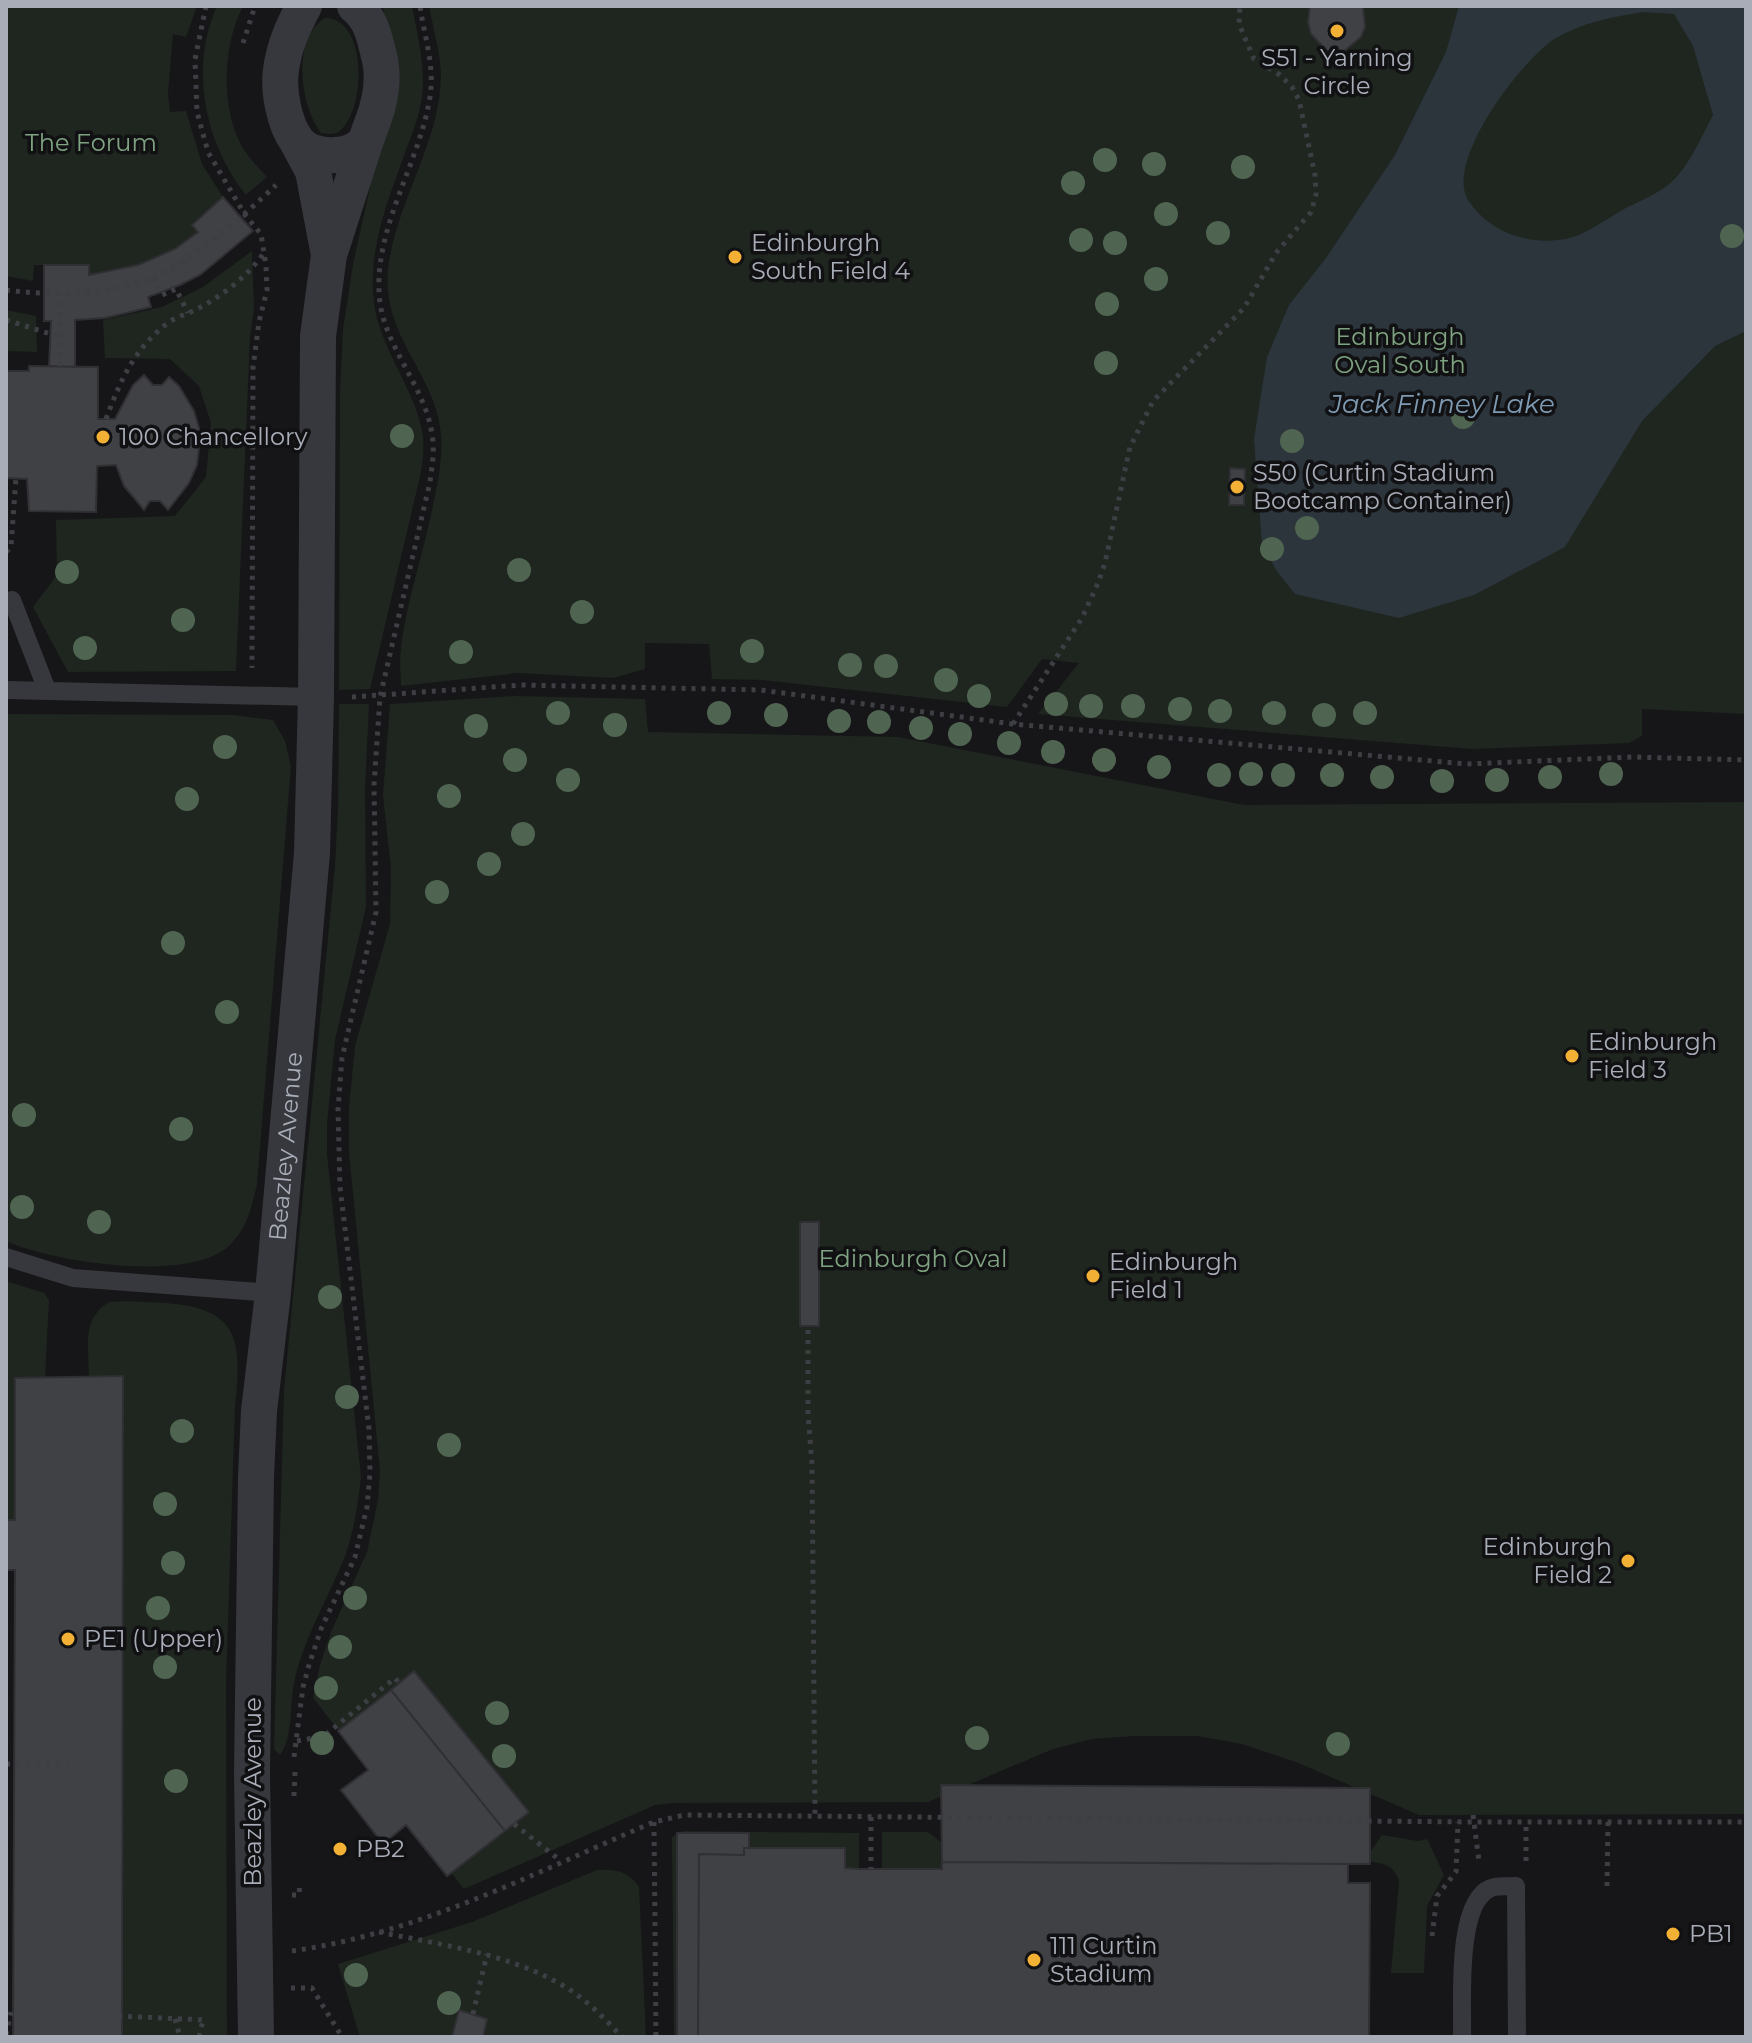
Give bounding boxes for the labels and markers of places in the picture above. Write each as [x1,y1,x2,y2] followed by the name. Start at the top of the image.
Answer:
[1328,22,1346,40] marker: S51 - Yarning Circle
[1261,43,1413,100] place label: S51 - Yarning Circle
[751,228,910,285] place label: Edinburgh South Field 4
[726,248,744,266] marker: Edinburgh South Field 4
[119,422,308,451] place label: 100 Chancellory
[94,428,112,446] marker: 100 Chancellory
[1253,458,1512,515] place label: S50 (Curtin Stadium Bootcamp Container)
[1228,478,1246,496] marker: S50 (Curtin Stadium Bootcamp Container)
[1588,1027,1717,1084] place label: Edinburgh Field 3
[1563,1047,1581,1065] marker: Edinburgh Field 3
[1109,1247,1238,1304] place label: Edinburgh Field 1
[1084,1267,1102,1285] marker: Edinburgh Field 1
[1483,1532,1612,1589] place label: Edinburgh Field 2
[1619,1552,1637,1570] marker: Edinburgh Field 2
[84,1624,223,1653] place label: PE1 (Upper)
[59,1630,77,1648] marker: PE1 (Upper)
[356,1834,405,1863] place label: PB2
[331,1840,349,1858] marker: PB2
[1689,1919,1733,1948] place label: PB1
[1664,1925,1682,1943] marker: PB1
[1050,1931,1157,1988] place label: 111 Curtin Stadium
[1025,1951,1043,1969] marker: 111 Curtin Stadium

